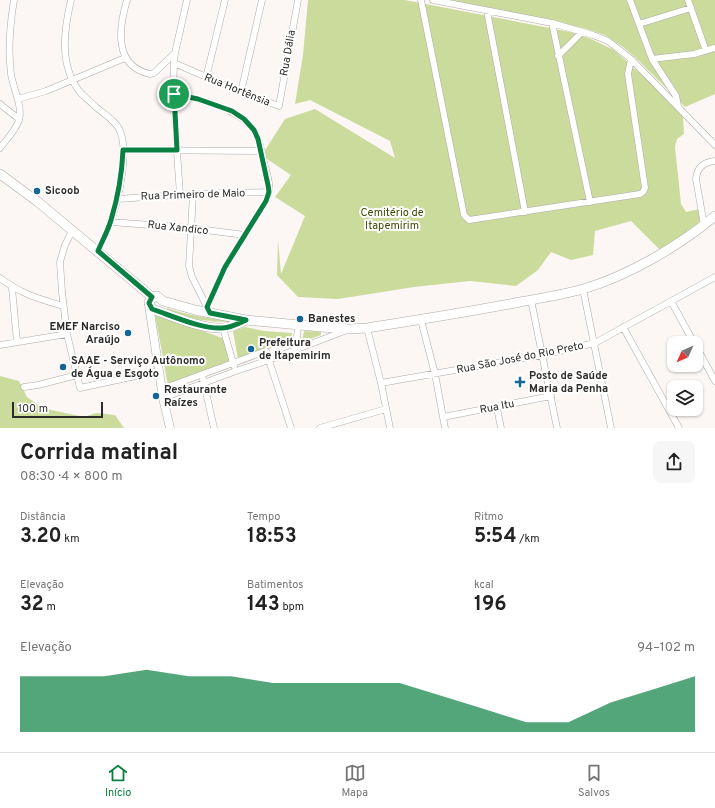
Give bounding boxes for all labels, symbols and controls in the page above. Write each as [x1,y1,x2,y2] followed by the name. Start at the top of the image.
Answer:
[277,29,299,77] street label: Rua Dália
[202,70,272,110] street label: Rua Hortênsia
[157,77,191,111] pin
[163,83,185,105] icon: arrive
[45,184,80,198] place label: Sicoob
[32,186,42,196] marker: Sicoob
[140,186,246,204] street label: Rua Primeiro de Maio
[360,206,424,233] park label: Cemitério de Itapemirim
[147,218,209,238] street label: Rua Xandico
[308,312,355,326] place label: Banestes
[295,314,305,324] marker: Banestes
[49,320,120,347] place label: EMEF Narciso Araújo
[123,328,133,338] marker: EMEF Narciso Araújo
[259,336,331,363] place label: Prefeitura de Itapemirim
[667,336,703,372] north arrow
[667,336,703,416] map controls
[455,339,585,377] street label: Rua São José do Rio Preto
[246,344,256,354] marker: Prefeitura de Itapemirim
[71,354,205,381] place label: SAAE - Serviço Autônomo de Água e Esgoto
[58,362,68,372] marker: SAAE - Serviço Autônomo de Água e Esgoto
[529,369,608,396] place label: Posto de Saúde Maria da Penha
[514,376,526,388] marker: Posto de Saúde Maria da Penha
[667,380,703,416] button: layers
[164,383,227,410] place label: Restaurante Raízes
[151,391,161,401] marker: Restaurante Raízes
[478,397,516,417] street label: Rua Itu
[12,400,103,419] scale bar
[18,402,48,416] text: 100 m
[20,440,178,467] text: Corrida matinal
[653,441,695,483] button: share
[20,469,122,485] text: 08:30 · 4 × 800 m
[20,510,66,524] text: Distância
[247,510,280,524] text: Tempo
[474,510,503,524] text: Ritmo
[20,524,62,550] text: 3.20
[247,524,297,550] text: 18:53
[474,524,517,550] text: 5:54
[62,532,80,546] text: km
[517,532,540,546] text: /km
[20,578,64,592] text: Elevação
[247,578,303,592] text: Batimentos
[474,578,494,592] text: kcal
[20,592,44,618] text: 32
[247,592,280,618] text: 143
[474,592,507,618] text: 196
[44,600,56,614] text: m
[280,600,304,614] text: bpm
[20,640,72,656] text: Elevação
[637,640,695,656] text: 94–102 m
[105,762,132,800] tab: Início
[341,762,368,800] tab: Mapa
[578,762,610,800] tab: Salvos

